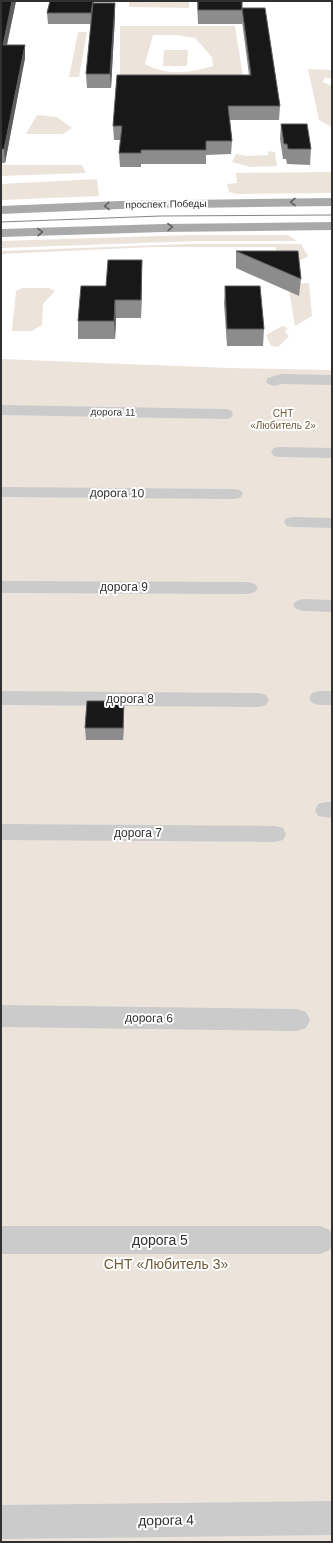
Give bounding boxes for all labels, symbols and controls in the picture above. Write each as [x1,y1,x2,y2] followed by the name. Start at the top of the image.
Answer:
[125,198,207,210] street label: проспект Победы
[290,198,296,206] one-way arrow
[104,201,110,210] one-way arrow
[167,223,173,232] one-way arrow
[37,227,43,236] one-way arrow
[91,406,136,418] street label: дорога 11
[250,408,316,431] park label: СНТ «Любитель 2»
[90,486,145,500] street label: дорога 10
[100,580,148,594] street label: дорога 9
[106,692,154,706] street label: дорога 8
[114,826,162,840] street label: дорога 7
[125,1011,173,1025] street label: дорога 6
[132,1232,188,1248] street label: дорога 5
[104,1256,228,1272] park label: СНТ «Любитель 3»
[138,1512,194,1528] street label: дорога 4

